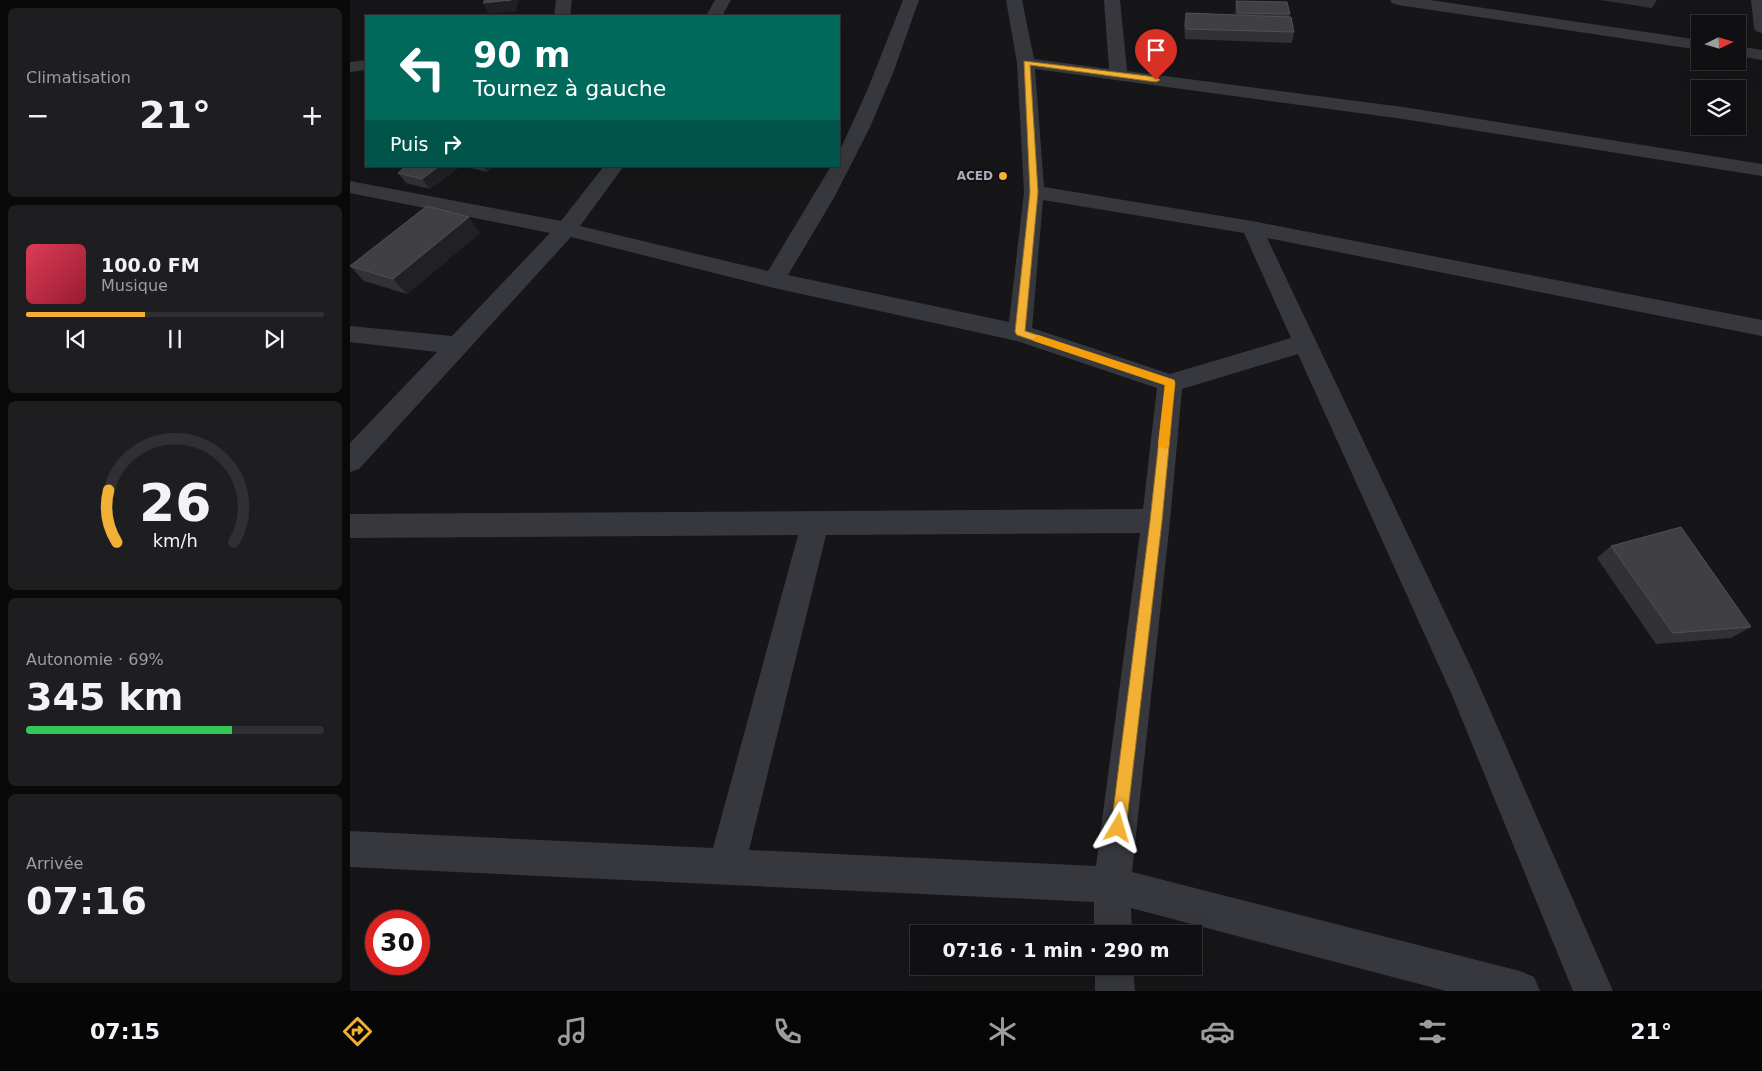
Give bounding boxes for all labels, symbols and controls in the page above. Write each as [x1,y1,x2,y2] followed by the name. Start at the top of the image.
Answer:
[1691,15,1746,70] north arrow
[1691,15,1746,135] map controls
[1135,29,1177,80] pin
[390,35,455,100] icon: left
[473,35,570,75] text: 90 m
[1142,36,1170,64] icon: arrive
[26,68,131,87] text: Climatisation
[473,76,666,101] text: Tournez à gauche
[1691,80,1746,135] button: layers
[139,93,211,137] text: 21°
[26,99,49,132] text: −
[301,99,324,132] text: +
[438,130,466,158] icon: right
[390,133,428,155] text: Puis
[957,169,993,183] place label: ACED
[997,170,1009,182] marker: ACED
[101,254,200,276] text: 100.0 FM
[101,276,168,295] text: Musique
[62,325,90,353] icon: previous
[161,325,189,353] icon: pause
[260,325,288,353] icon: next
[139,473,211,533] text: 26
[152,530,198,551] text: km/h
[26,650,164,669] text: Autonomie · 69%
[26,675,183,719] text: 345 km
[1091,801,1143,853] position arrow
[26,854,83,873] text: Arrivée
[26,879,147,923] text: 07:16
[365,910,430,975] speed limit sign: 30
[942,939,1170,961] text: 07:16 · 1 min · 290 m
[340,1014,375,1049] icon: directions
[555,1014,590,1049] icon: music
[770,1014,805,1049] icon: phone
[985,1014,1020,1049] icon: climate
[1200,1014,1235,1049] icon: car
[1415,1014,1450,1049] icon: filters
[90,1019,160,1044] text: 07:15
[1630,1019,1672,1044] text: 21°

